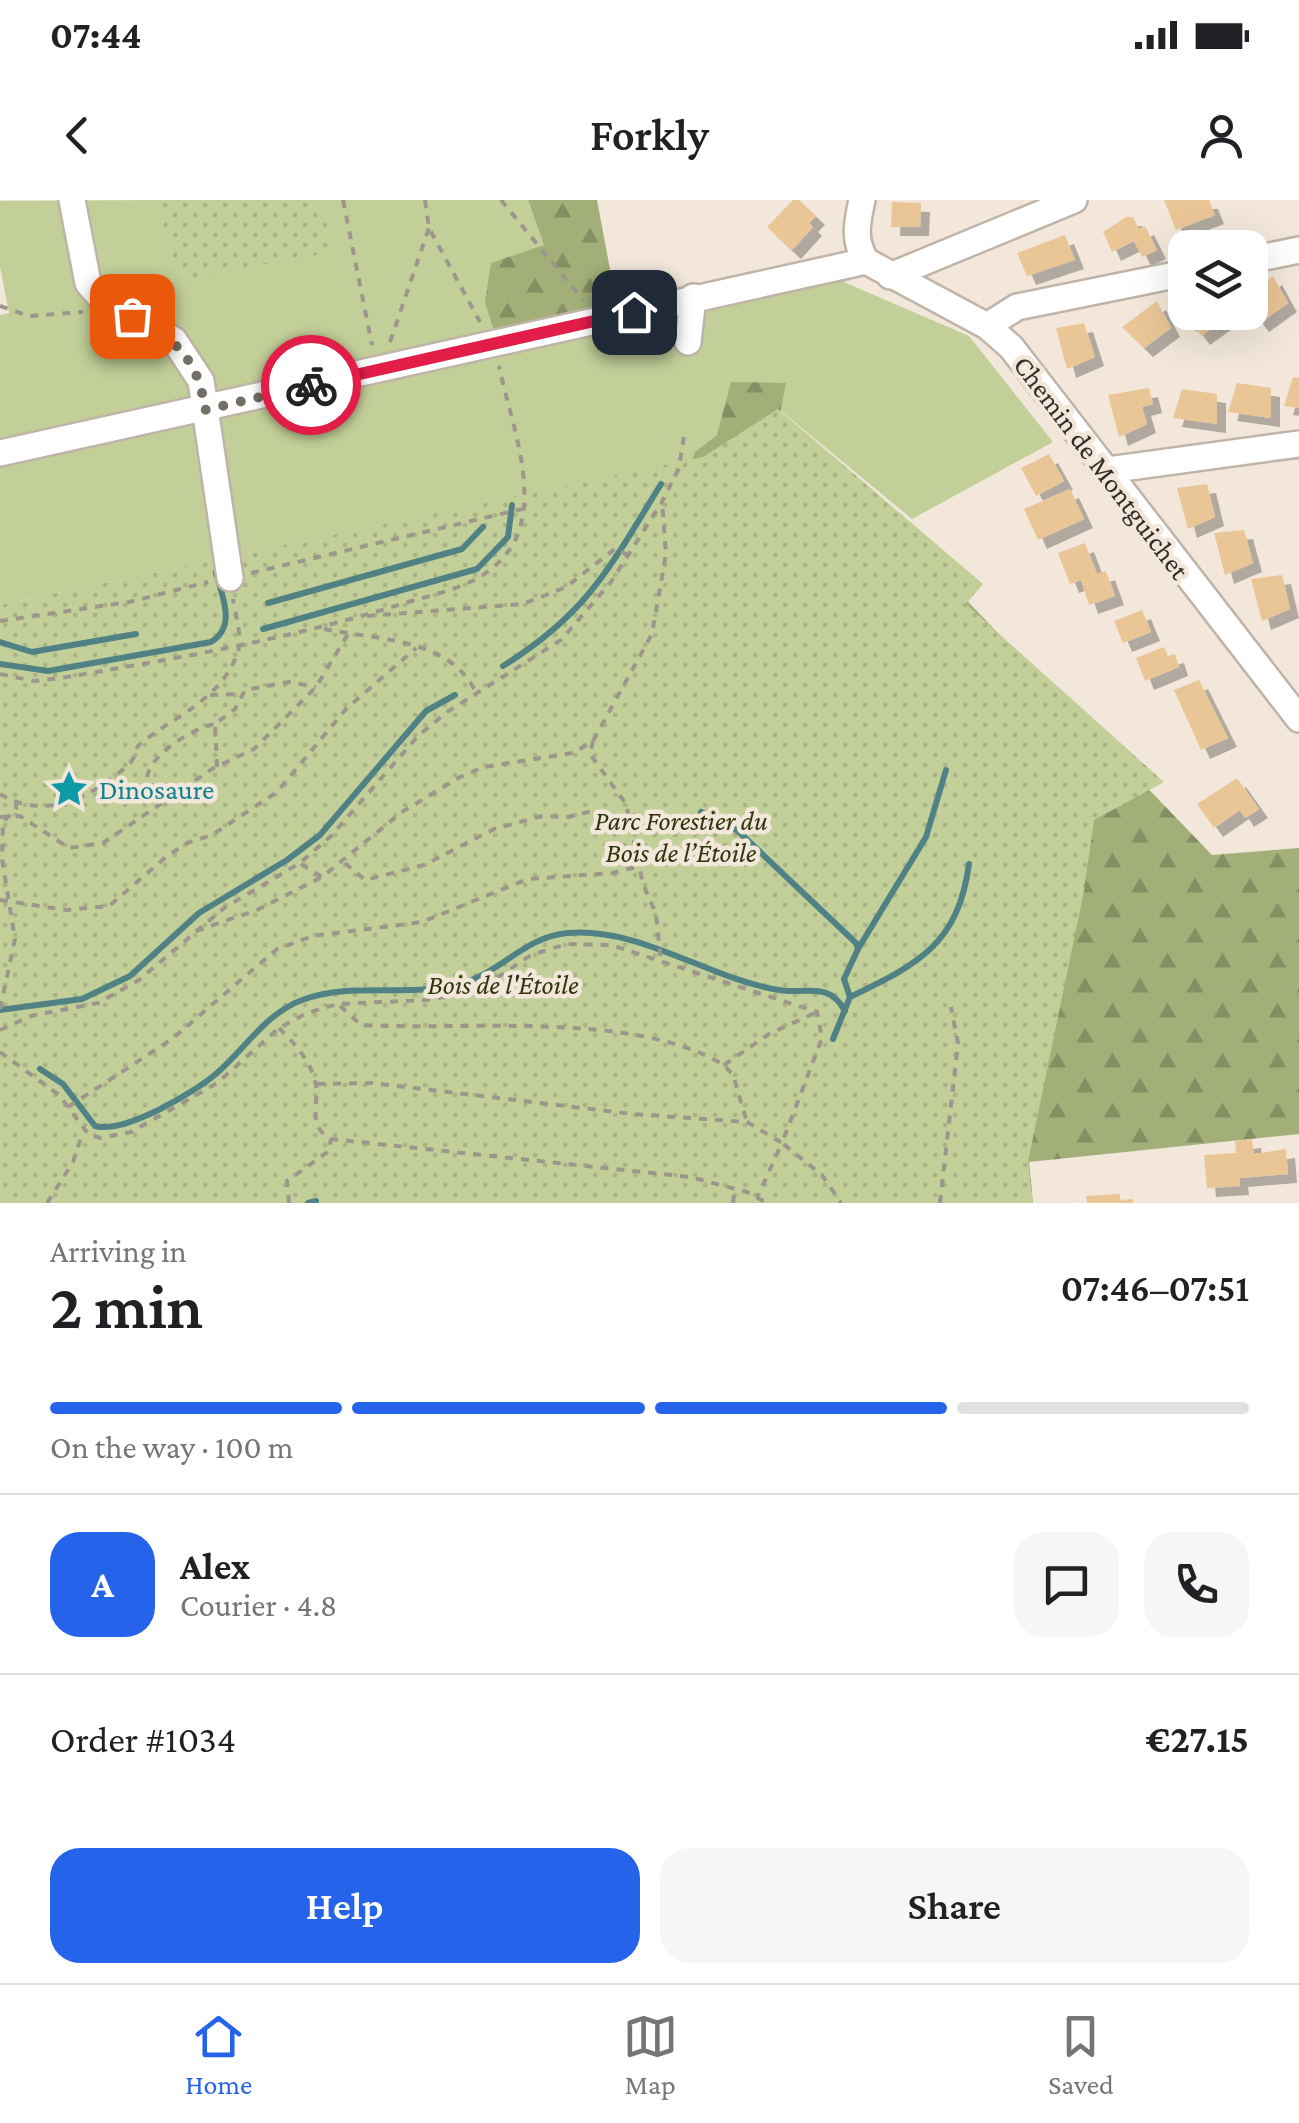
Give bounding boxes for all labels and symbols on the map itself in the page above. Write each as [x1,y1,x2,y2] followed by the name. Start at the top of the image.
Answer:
[592,270,677,355] pin
[90,274,175,359] pin
[261,335,361,435] courier
[1008,350,1196,586] street label: Chemin de Montguichet
[48,768,90,810] place icon: Dinosaure
[99,774,214,805] place label: Dinosaure
[594,805,768,868] park label: Parc Forestier du Bois de l’Étoile
[427,969,579,1000] park label: Bois de l'Étoile

